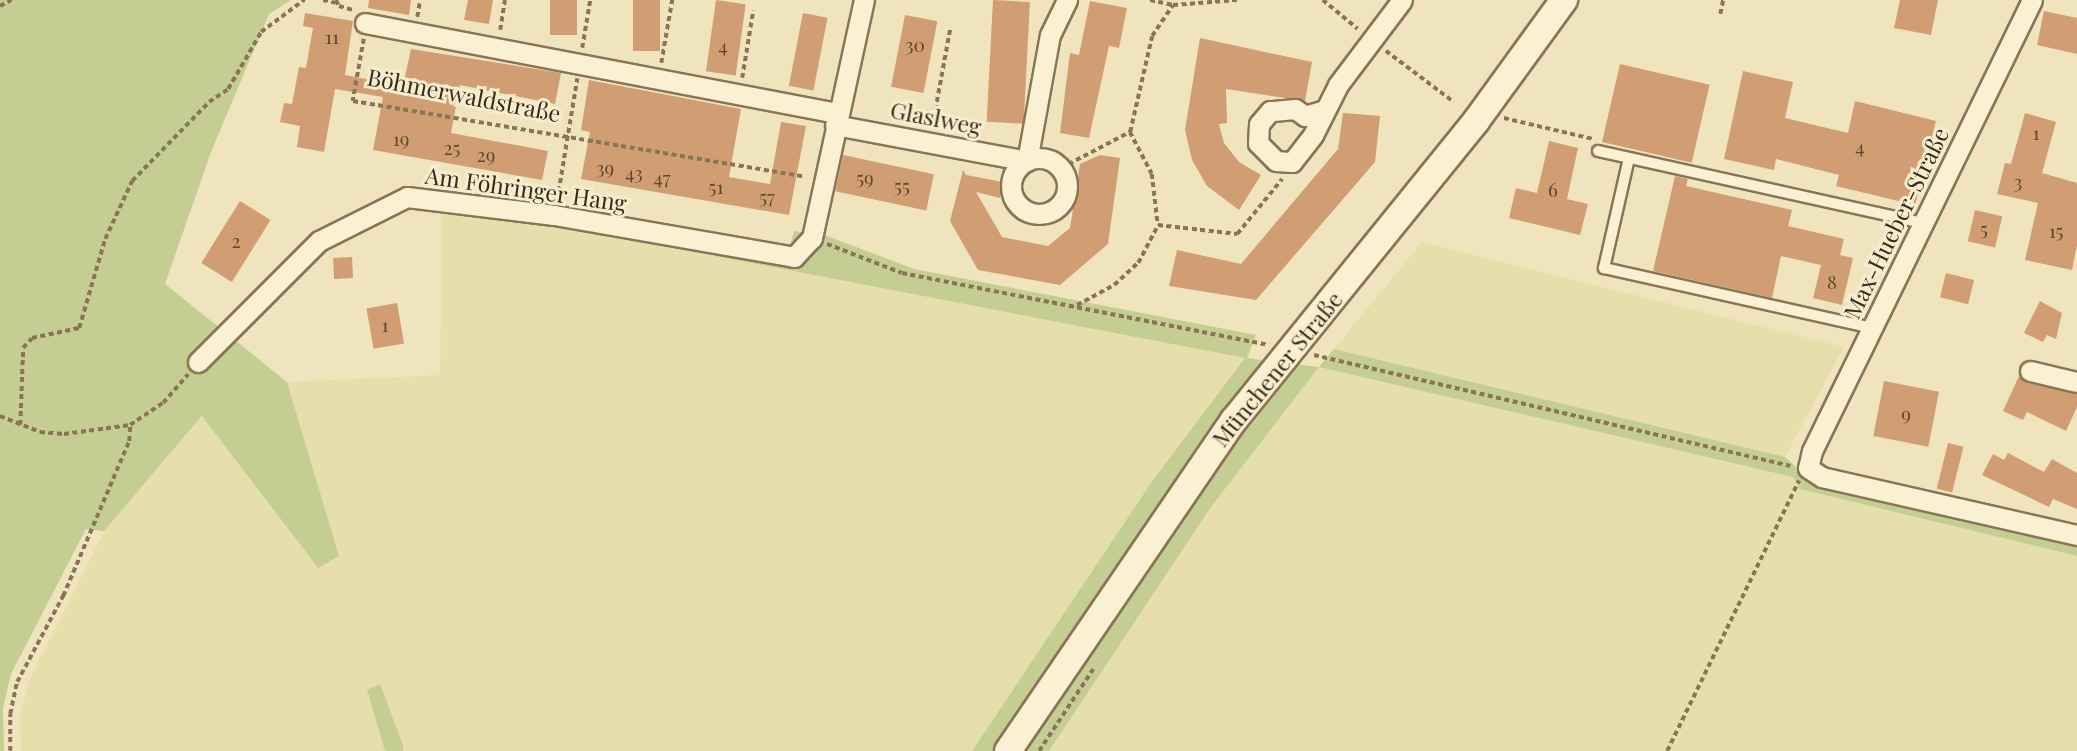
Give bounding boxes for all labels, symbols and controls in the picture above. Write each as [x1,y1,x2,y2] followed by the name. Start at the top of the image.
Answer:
[325,26,339,48] house number: 11
[905,34,925,56] house number: 30
[718,35,728,57] house number: 4
[365,63,563,127] street label: Böhmerwaldstraße
[888,96,984,140] street label: Glaslweg
[2032,122,2040,144] house number: 1
[1838,123,1954,323] street label: Max-Hueber-Straße
[393,128,409,150] house number: 19
[1855,136,1865,158] house number: 4
[444,137,460,159] house number: 25
[477,144,495,166] house number: 29
[596,157,614,179] house number: 39
[423,161,629,217] street label: Am Föhringer Hang
[625,162,643,184] house number: 43
[654,167,670,189] house number: 47
[856,167,874,189] house number: 59
[2014,171,2022,193] house number: 3
[894,175,910,197] house number: 55
[709,176,723,198] house number: 51
[1548,179,1558,201] house number: 6
[759,186,775,208] house number: 57
[1980,218,1988,240] house number: 5
[2049,220,2063,242] house number: 15
[231,230,241,252] house number: 2
[1827,271,1837,293] house number: 8
[1206,286,1348,452] street label: Münchener Straße
[381,314,389,336] house number: 1
[1901,403,1911,425] house number: 9

